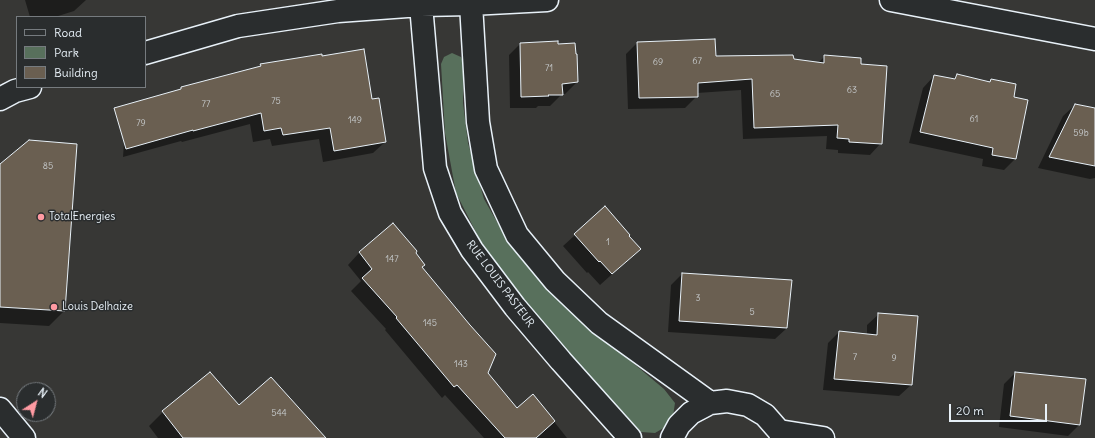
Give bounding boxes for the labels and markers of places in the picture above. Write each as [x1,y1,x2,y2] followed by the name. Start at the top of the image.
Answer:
[49,210,115,224] place label: TotalEnergies
[36,212,46,222] marker: TotalEnergies
[62,300,133,314] place label: Louis Delhaize
[49,302,59,312] marker: Louis Delhaize

